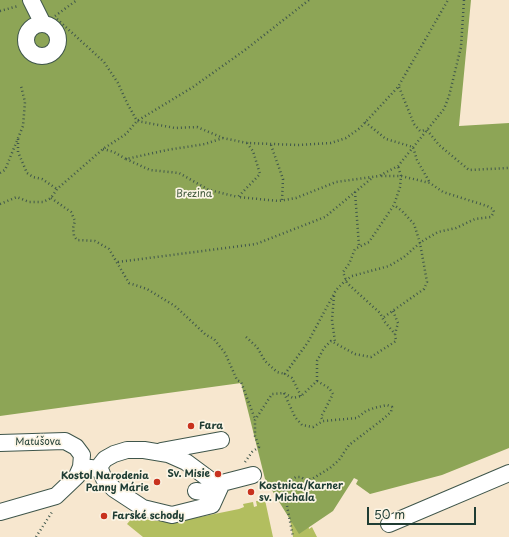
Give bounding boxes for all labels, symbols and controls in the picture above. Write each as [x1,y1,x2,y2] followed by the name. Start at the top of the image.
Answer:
[176,188,212,200] park label: Brezina
[199,420,223,432] place label: Fara
[186,421,196,431] marker: Fara
[15,436,61,448] street label: Matúšova
[168,468,210,480] place label: Sv. Misie
[213,469,223,479] marker: Sv. Misie
[61,470,149,494] place label: Kostol Narodenia Panny Márie
[152,477,162,487] marker: Kostol Narodenia Panny Márie
[259,480,343,504] place label: Kostnica/Karner sv. Michala
[246,487,256,497] marker: Kostnica/Karner sv. Michala
[369,499,478,525] scale bar
[374,505,405,523] text: 50 m
[112,510,184,522] place label: Farské schody
[99,511,109,521] marker: Farské schody

